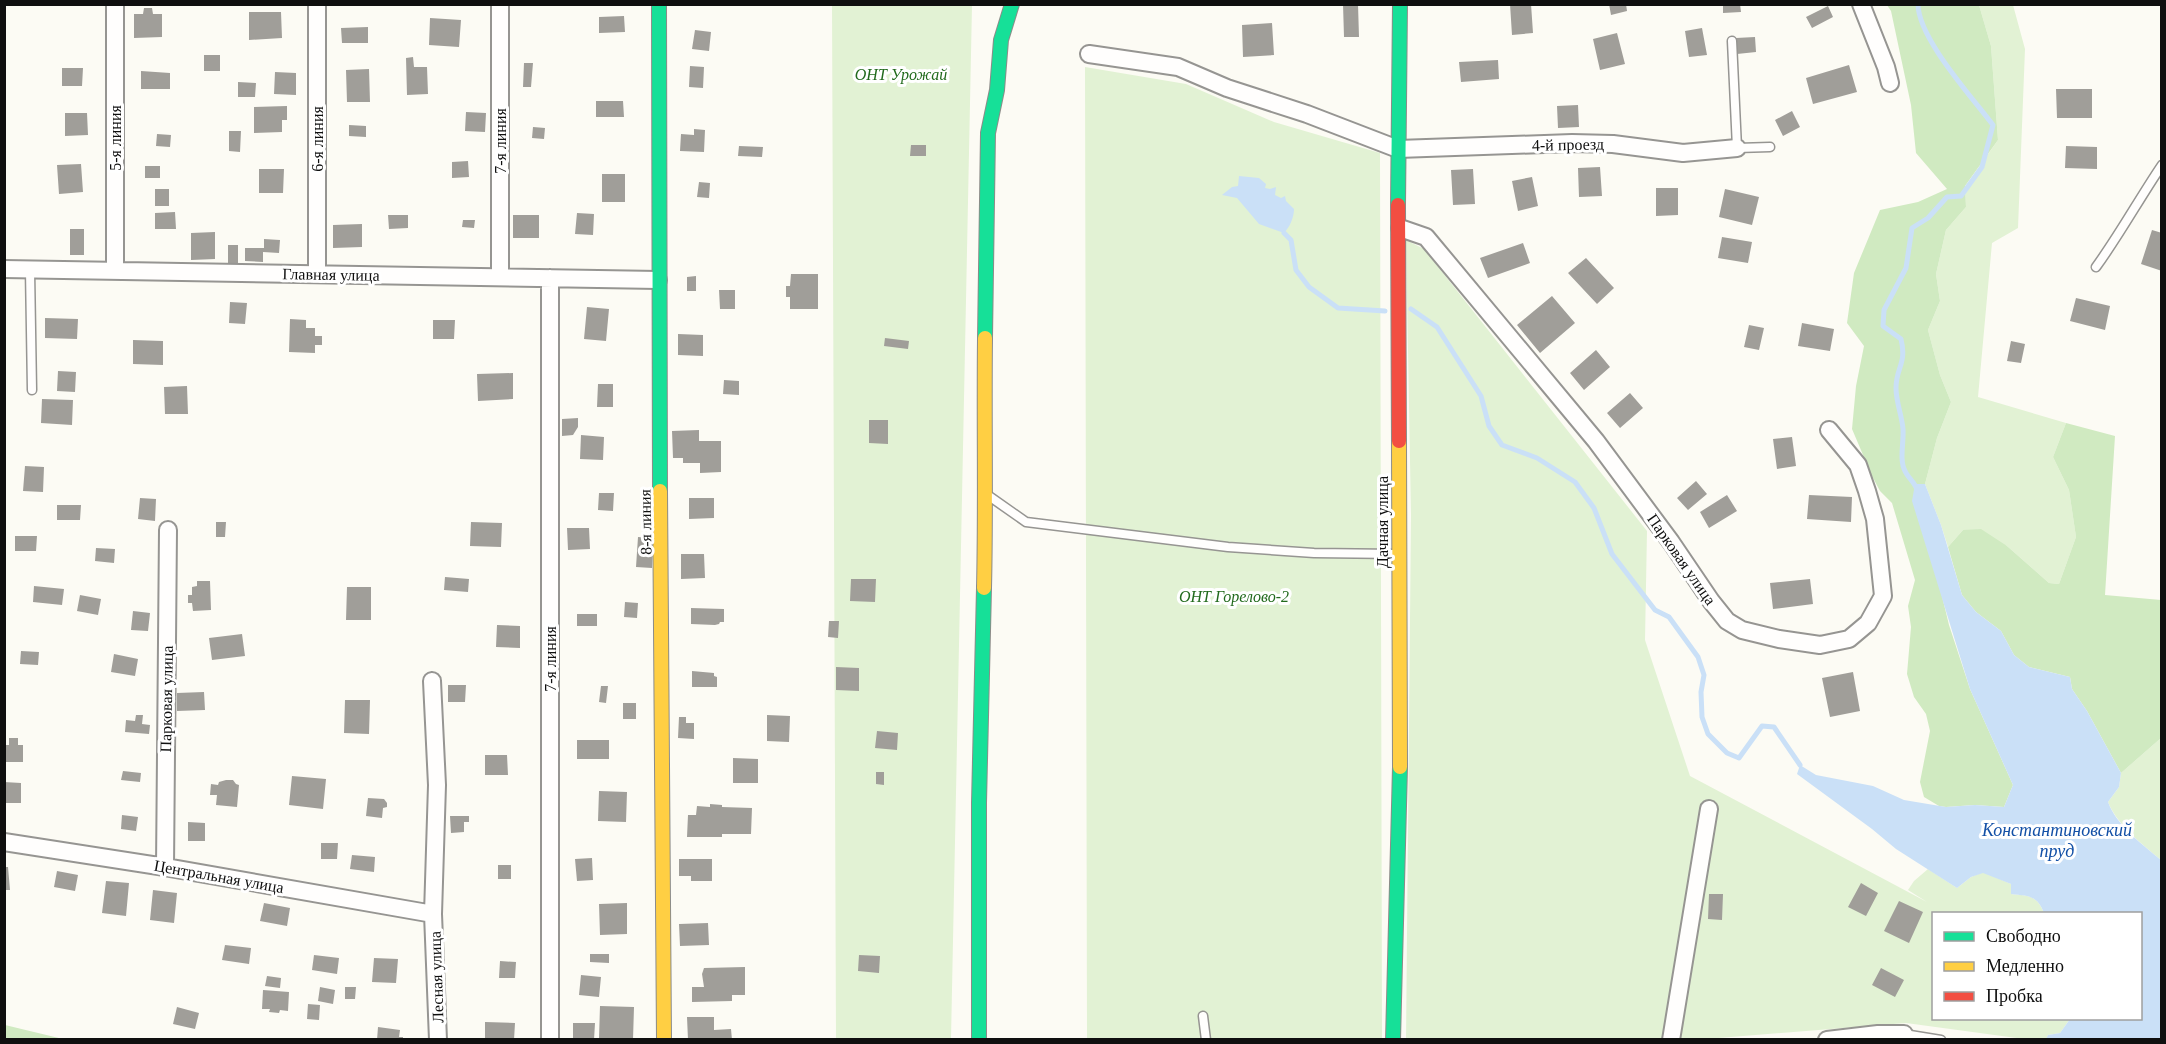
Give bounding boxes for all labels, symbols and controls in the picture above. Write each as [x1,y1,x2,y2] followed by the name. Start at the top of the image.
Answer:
[855,66,947,84] park label: ОНТ Урожай
[107,105,124,171] street label: 5-я линия
[309,106,326,172] street label: 6-я линия
[492,108,509,174] street label: 7-я линия
[1532,135,1604,155] street label: 4-й проезд
[282,265,380,285] street label: Главная улица
[1374,476,1392,568] street label: Дачная улица
[636,488,655,555] street label: 8-я линия
[1643,511,1719,609] street label: Парковая улица
[1179,588,1289,606] park label: ОНТ Горелово-2
[542,626,559,692] street label: 7-я линия
[157,645,177,753] street label: Парковая улица
[1981,820,2132,861] water label: Константиновский пруд
[153,857,285,897] street label: Центральная улица
[1932,912,2142,1020] legend
[1986,926,2061,946] text: Свободно
[426,931,448,1023] street label: Лесная улица
[1986,956,2064,976] text: Медленно
[1986,986,2043,1006] text: Пробка

